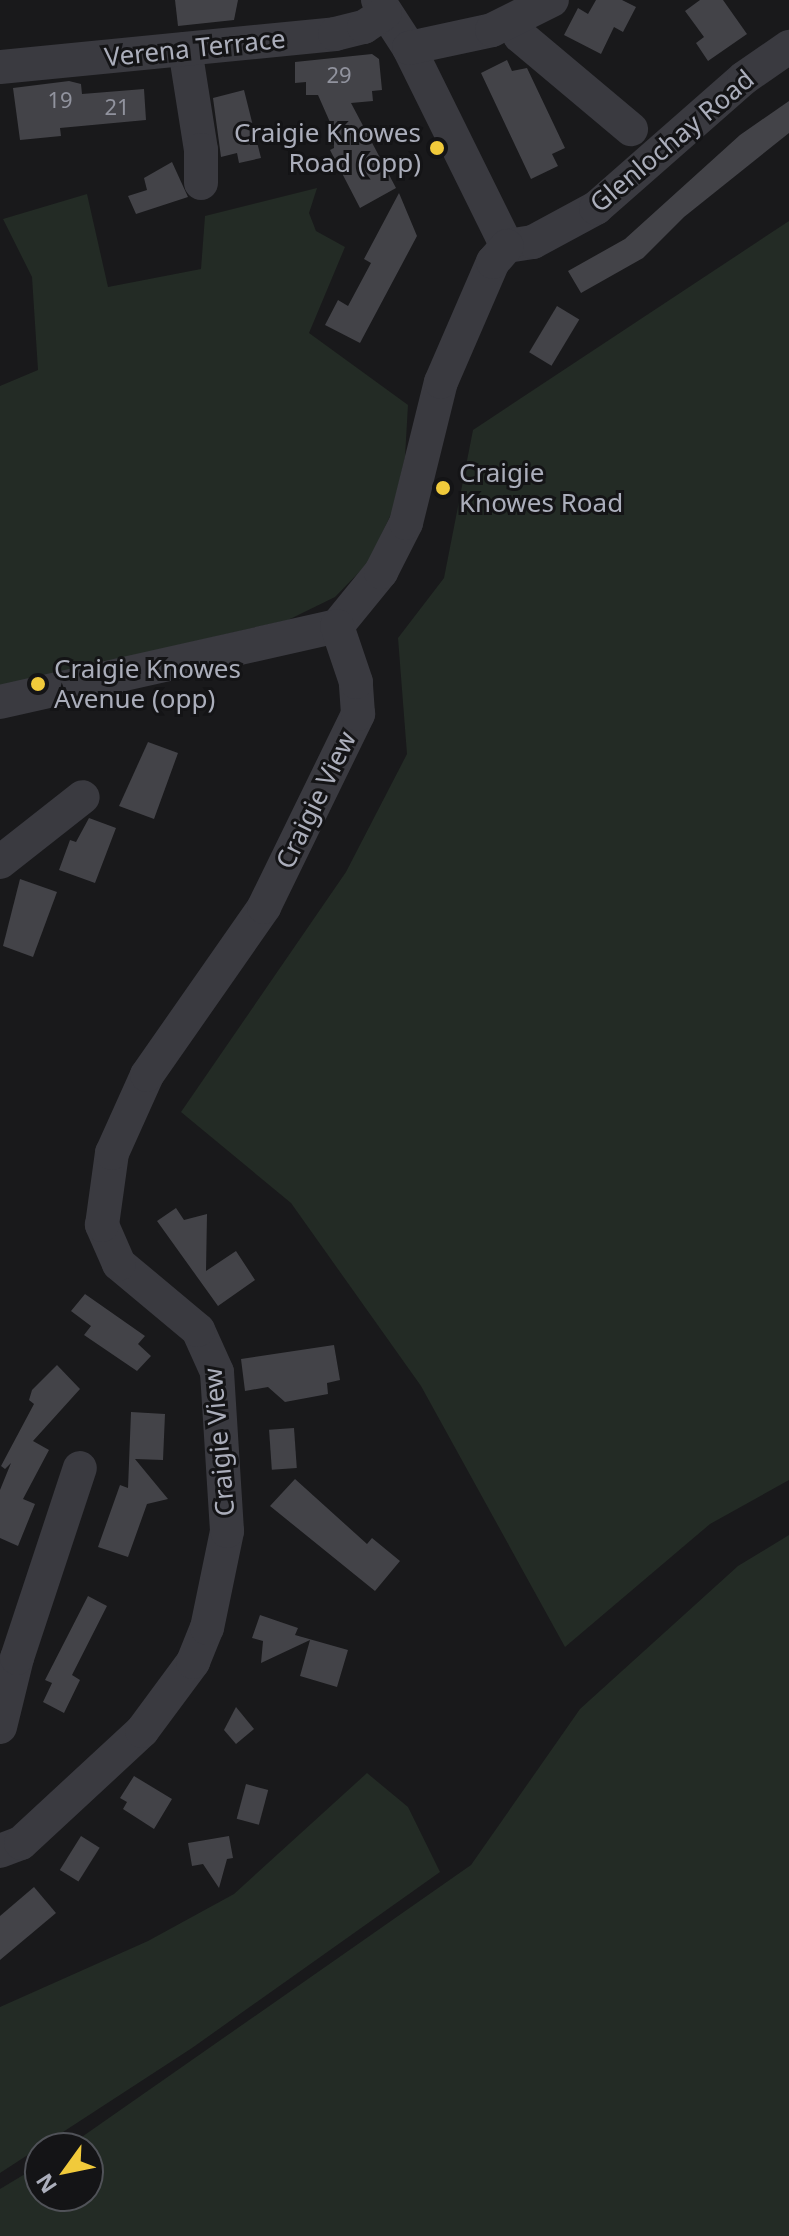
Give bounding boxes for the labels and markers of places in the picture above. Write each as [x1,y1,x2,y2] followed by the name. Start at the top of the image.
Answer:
[234,117,421,178] place label: Craigie Knowes Road (opp)
[428,139,446,157] marker: Craigie Knowes Road (opp)
[459,457,623,518] place label: Craigie Knowes Road
[434,479,452,497] marker: Craigie Knowes Road
[54,653,241,714] place label: Craigie Knowes Avenue (opp)
[29,675,47,693] marker: Craigie Knowes Avenue (opp)

